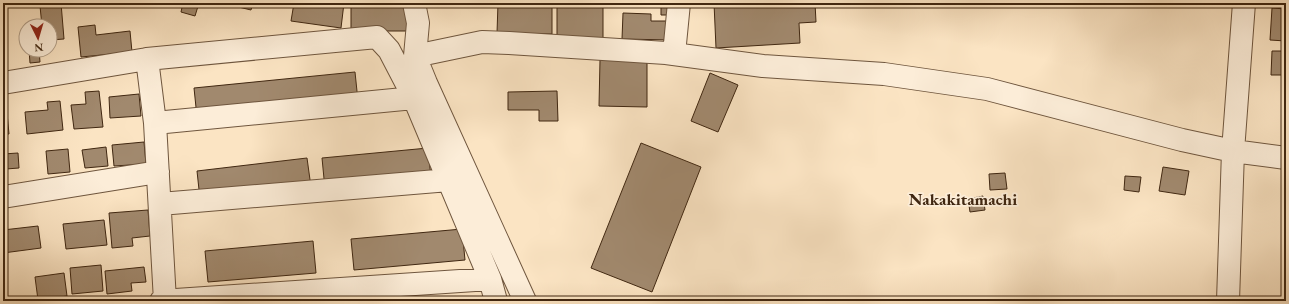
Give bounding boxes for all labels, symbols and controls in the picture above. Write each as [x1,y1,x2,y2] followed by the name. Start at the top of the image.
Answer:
[18,18,58,58] north arrow
[34,41,44,55] text: N
[909,188,1017,210] district label: Nakakitamachi

